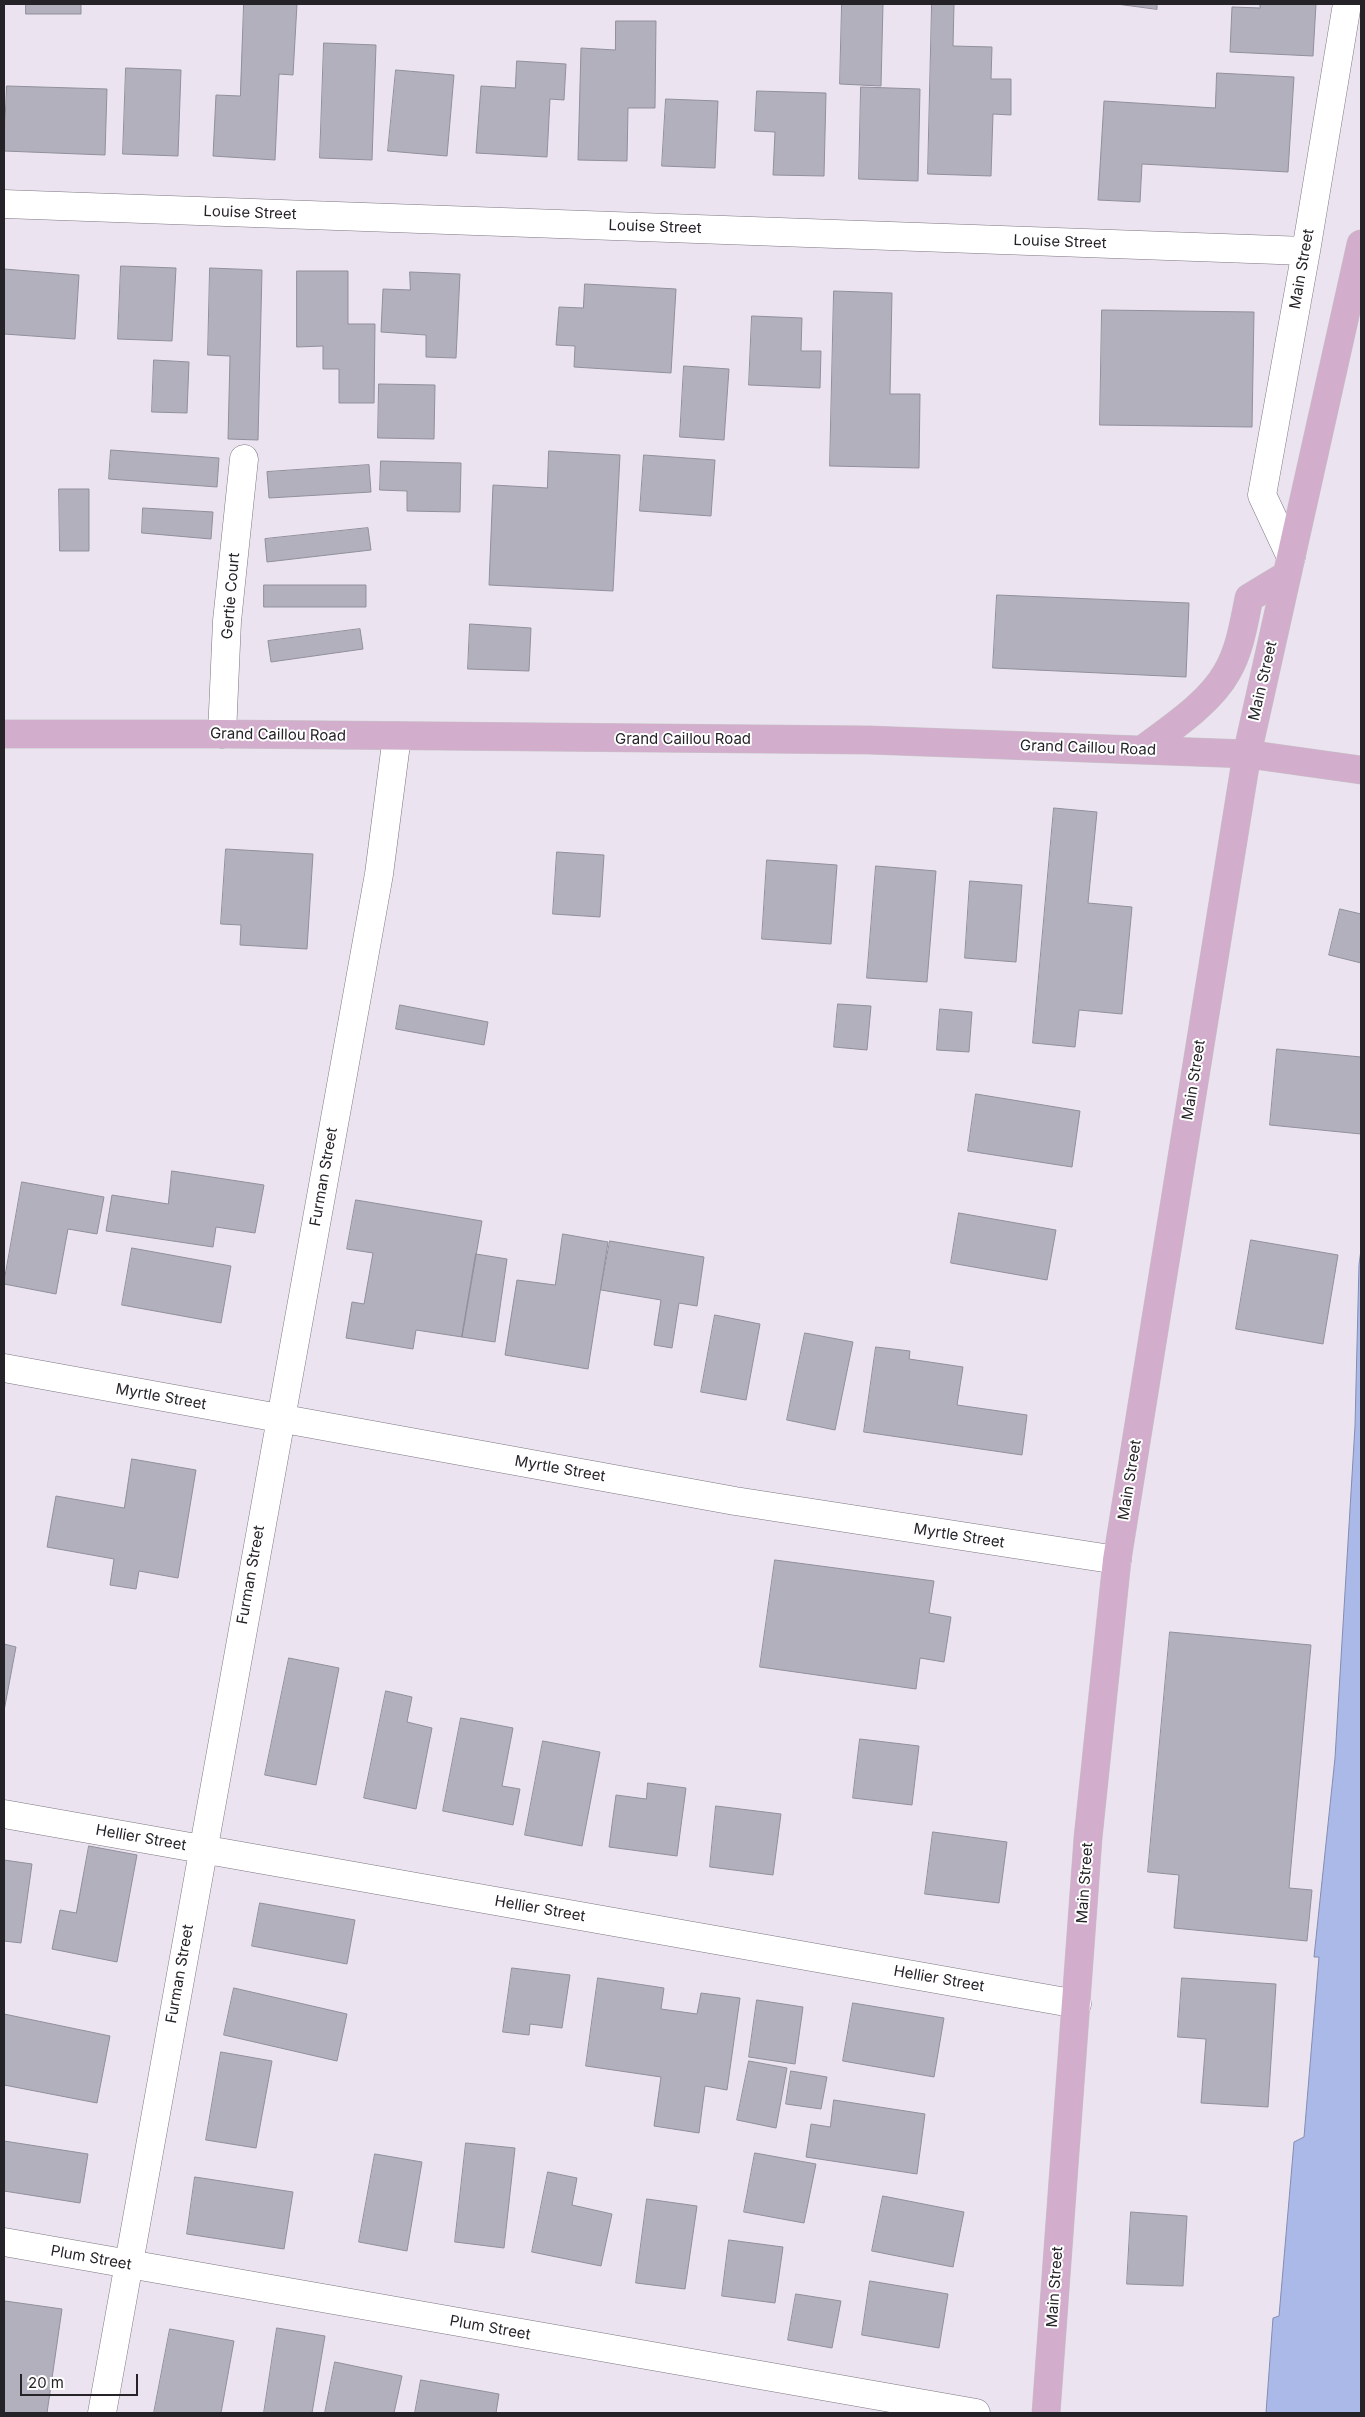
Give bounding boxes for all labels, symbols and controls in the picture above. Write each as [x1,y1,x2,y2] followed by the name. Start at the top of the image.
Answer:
[203,202,297,224] street label: Louise Street
[608,216,702,238] street label: Louise Street
[1286,228,1318,310] street label: Main Street
[1013,231,1107,253] street label: Louise Street
[218,552,244,640] street label: Gertie Court
[1245,640,1281,722] street label: Main Street
[210,725,346,745] street label: Grand Caillou Road
[615,730,751,748] street label: Grand Caillou Road
[1020,737,1156,759] street label: Grand Caillou Road
[1179,1039,1209,1121] street label: Main Street
[306,1126,342,1228] street label: Furman Street
[114,1380,208,1414] street label: Myrtle Street
[1115,1439,1145,1521] street label: Main Street
[513,1452,607,1486] street label: Myrtle Street
[912,1520,1006,1552] street label: Myrtle Street
[233,1524,269,1626] street label: Furman Street
[94,1821,188,1855] street label: Hellier Street
[1073,1842,1097,1924] street label: Main Street
[493,1892,587,1926] street label: Hellier Street
[162,1923,198,2025] street label: Furman Street
[892,1962,986,1996] street label: Hellier Street
[49,2242,133,2274] street label: Plum Street
[1043,2246,1067,2328] street label: Main Street
[448,2312,532,2344] street label: Plum Street
[22,2364,140,2396] scale bar
[28,2373,64,2392] text: 20 m

